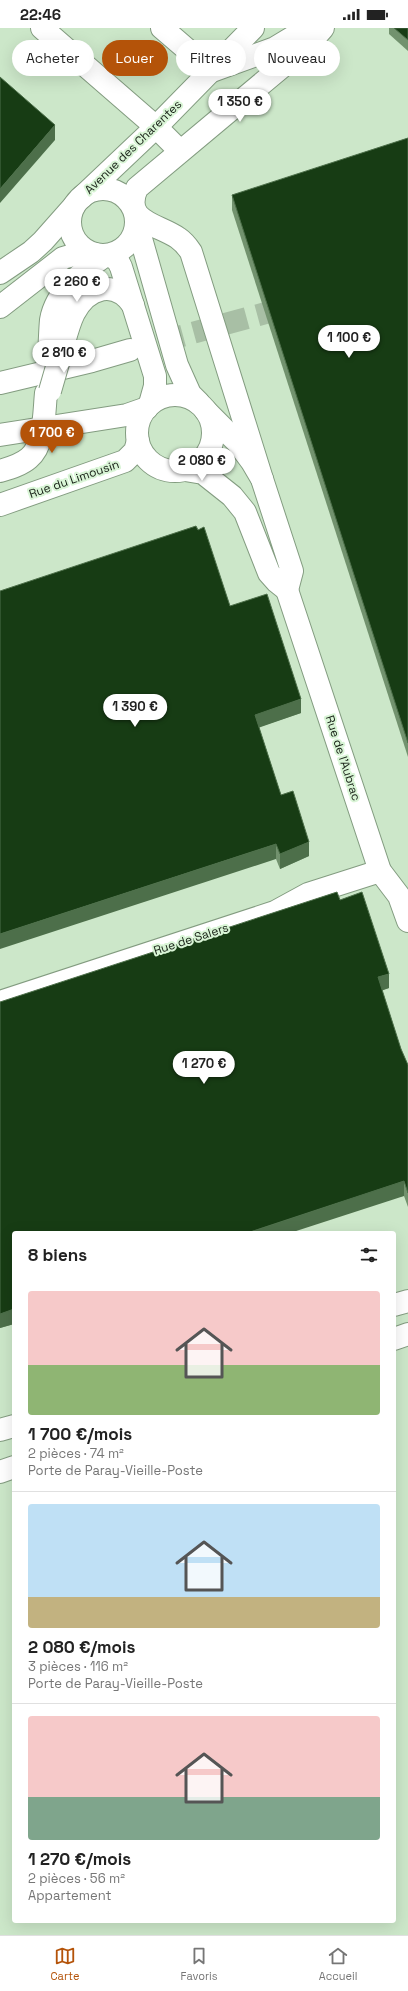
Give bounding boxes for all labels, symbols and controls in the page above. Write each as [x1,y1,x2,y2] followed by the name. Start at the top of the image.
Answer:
[20,5,61,24] text: 22:46
[12,40,94,76] chip: Acheter
[102,40,168,76] chip: Louer
[176,40,246,76] chip: Filtres
[254,40,340,76] chip: Nouveau
[203,89,277,123] pin: 1 350 €
[217,93,263,110] text: 1 350 €
[81,96,185,198] street label: Avenue des Charentes
[40,269,114,303] pin: 2 260 €
[53,273,101,290] text: 2 260 €
[312,325,386,359] pin: 1 100 €
[327,329,371,346] text: 1 100 €
[27,340,101,374] pin: 2 810 €
[41,344,87,361] text: 2 810 €
[15,420,89,454] pin: 1 700 €
[29,424,75,441] text: 1 700 €
[165,448,239,482] pin: 2 080 €
[178,452,226,469] text: 2 080 €
[27,456,121,502] street label: Rue du Limousin
[98,694,172,728] pin: 1 390 €
[112,698,158,715] text: 1 390 €
[322,713,364,803] street label: Rue de l'Aubrac
[151,919,231,959] street label: Rue de Salers
[167,1051,241,1085] pin: 1 270 €
[182,1055,226,1072] text: 1 270 €
[28,1244,87,1266] text: 8 biens
[358,1244,380,1266] icon: filters
[168,1317,240,1389] icon: home
[28,1423,132,1445] text: 1 700 €/mois
[28,1445,124,1462] text: 2 pièces · 74 m²
[28,1462,203,1479] text: Porte de Paray-Vieille-Poste
[168,1530,240,1602] icon: home
[28,1636,135,1658] text: 2 080 €/mois
[28,1658,128,1675] text: 3 pièces · 116 m²
[28,1675,203,1692] text: Porte de Paray-Vieille-Poste
[168,1742,240,1814] icon: home
[28,1848,131,1870] text: 1 270 €/mois
[28,1870,125,1887] text: 2 pièces · 56 m²
[28,1887,111,1904] text: Appartement
[51,1945,79,1983] tab: Carte
[181,1945,218,1983] tab: Favoris
[319,1945,357,1983] tab: Accueil

